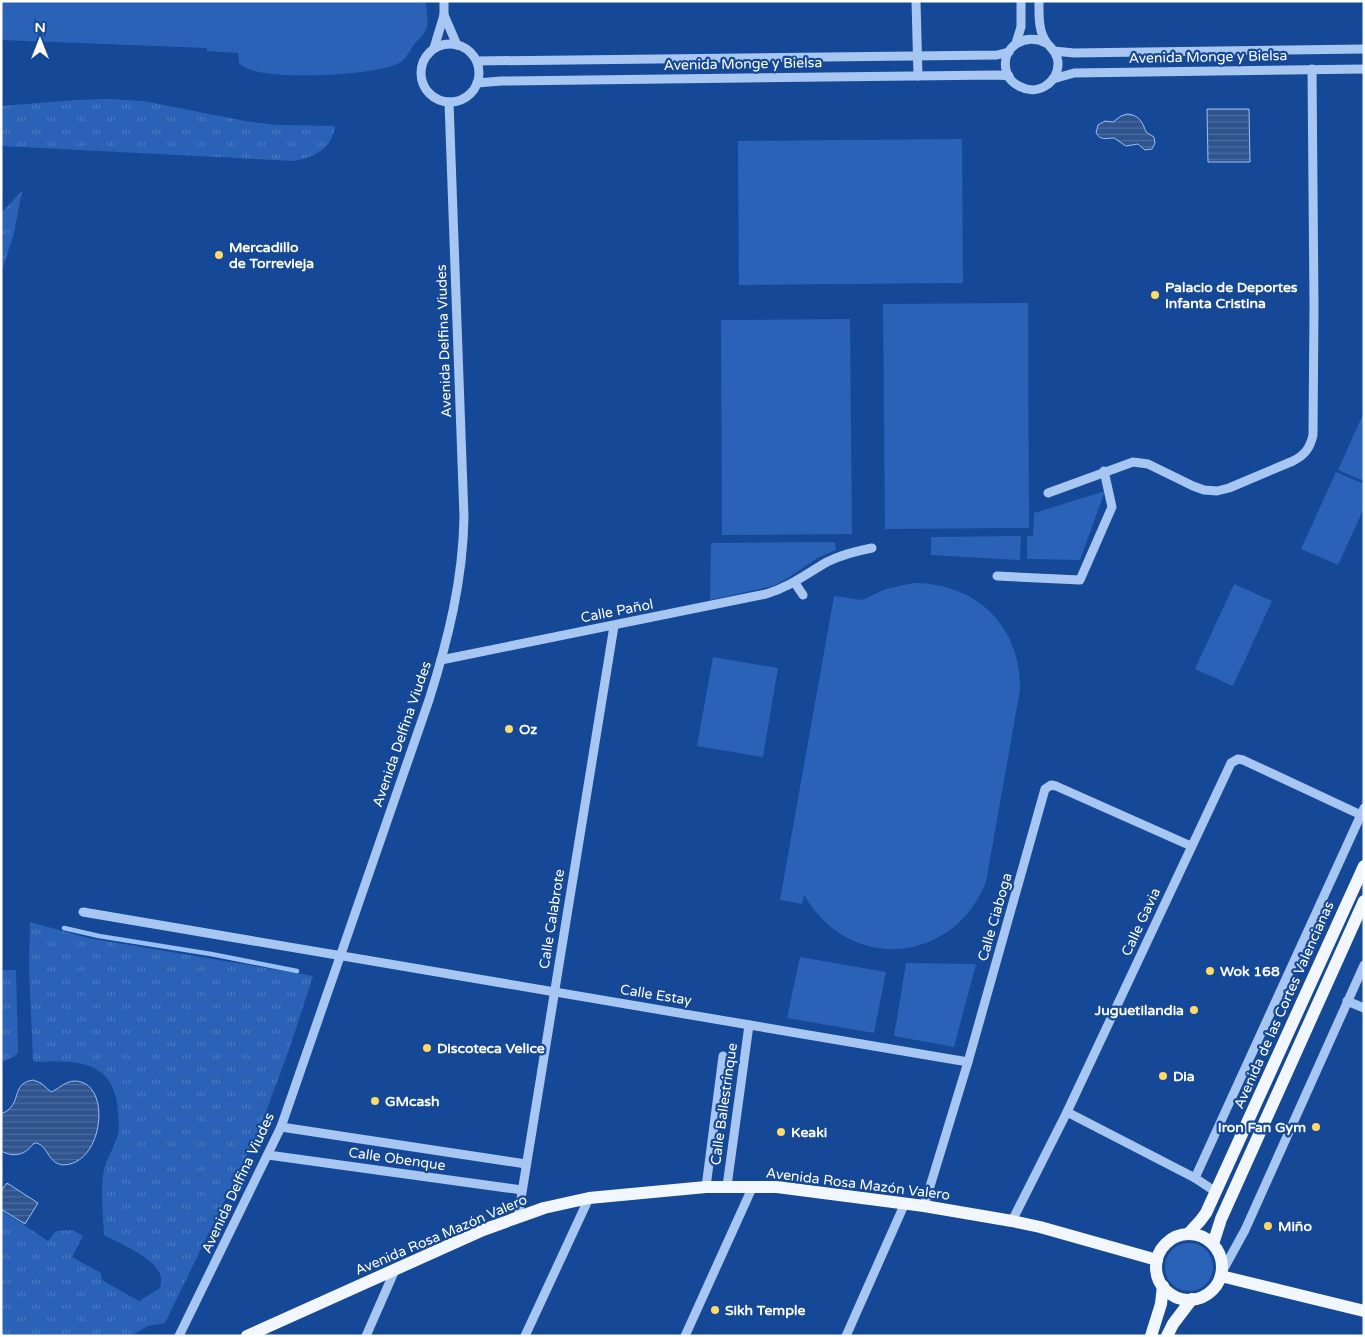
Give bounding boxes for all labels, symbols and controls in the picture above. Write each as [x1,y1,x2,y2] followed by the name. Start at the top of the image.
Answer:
[15,15,65,65] north arrow
[34,19,46,36] text: N
[1129,47,1287,67] street label: Avenida Monge y Bielsa
[664,54,822,74] street label: Avenida Monge y Bielsa
[229,239,314,272] place label: Mercadillo de Torrevieja
[213,249,225,261] marker: Mercadillo de Torrevieja
[433,264,455,418] street label: Avenida Delfina Viudes
[1165,279,1298,312] place label: Palacio de Deportes Infanta Cristina
[1149,289,1161,301] marker: Palacio de Deportes Infanta Cristina
[579,596,655,626] street label: Calle Pañol
[369,659,435,809] street label: Avenida Delfina Viudes
[519,721,537,738] place label: Oz
[503,723,515,735] marker: Oz
[536,868,568,970] street label: Calle Calabrote
[974,871,1016,963] street label: Calle Ciaboga
[1118,885,1164,959] street label: Calle Gavia
[1230,898,1338,1111] street label: Avenida de las Cortes Valencianas
[1220,963,1280,980] place label: Wok 168
[1204,965,1216,977] marker: Wok 168
[619,981,693,1009] street label: Calle Estay
[1094,1002,1184,1019] place label: Juguetilandia
[1188,1004,1200,1016] marker: Juguetilandia
[437,1040,545,1057] place label: Discoteca Velice
[421,1042,433,1054] marker: Discoteca Velice
[707,1042,741,1166] street label: Calle Ballestrinque
[1173,1068,1195,1085] place label: Dia
[1157,1070,1169,1082] marker: Dia
[385,1093,440,1110] place label: GMcash
[369,1095,381,1107] marker: GMcash
[198,1110,278,1256] street label: Avenida Delfina Viudes
[1218,1119,1306,1136] place label: Iron Fan Gym
[1310,1121,1322,1133] marker: Iron Fan Gym
[791,1124,827,1141] place label: Keaki
[775,1126,787,1138] marker: Keaki
[347,1144,447,1174] street label: Calle Obenque
[765,1164,951,1204] street label: Avenida Rosa Mazón Valero
[352,1191,530,1279] street label: Avenida Rosa Mazón Valero
[1278,1218,1312,1235] place label: Miño
[1262,1220,1274,1232] marker: Miño
[725,1302,806,1319] place label: Sikh Temple
[709,1304,721,1316] marker: Sikh Temple

